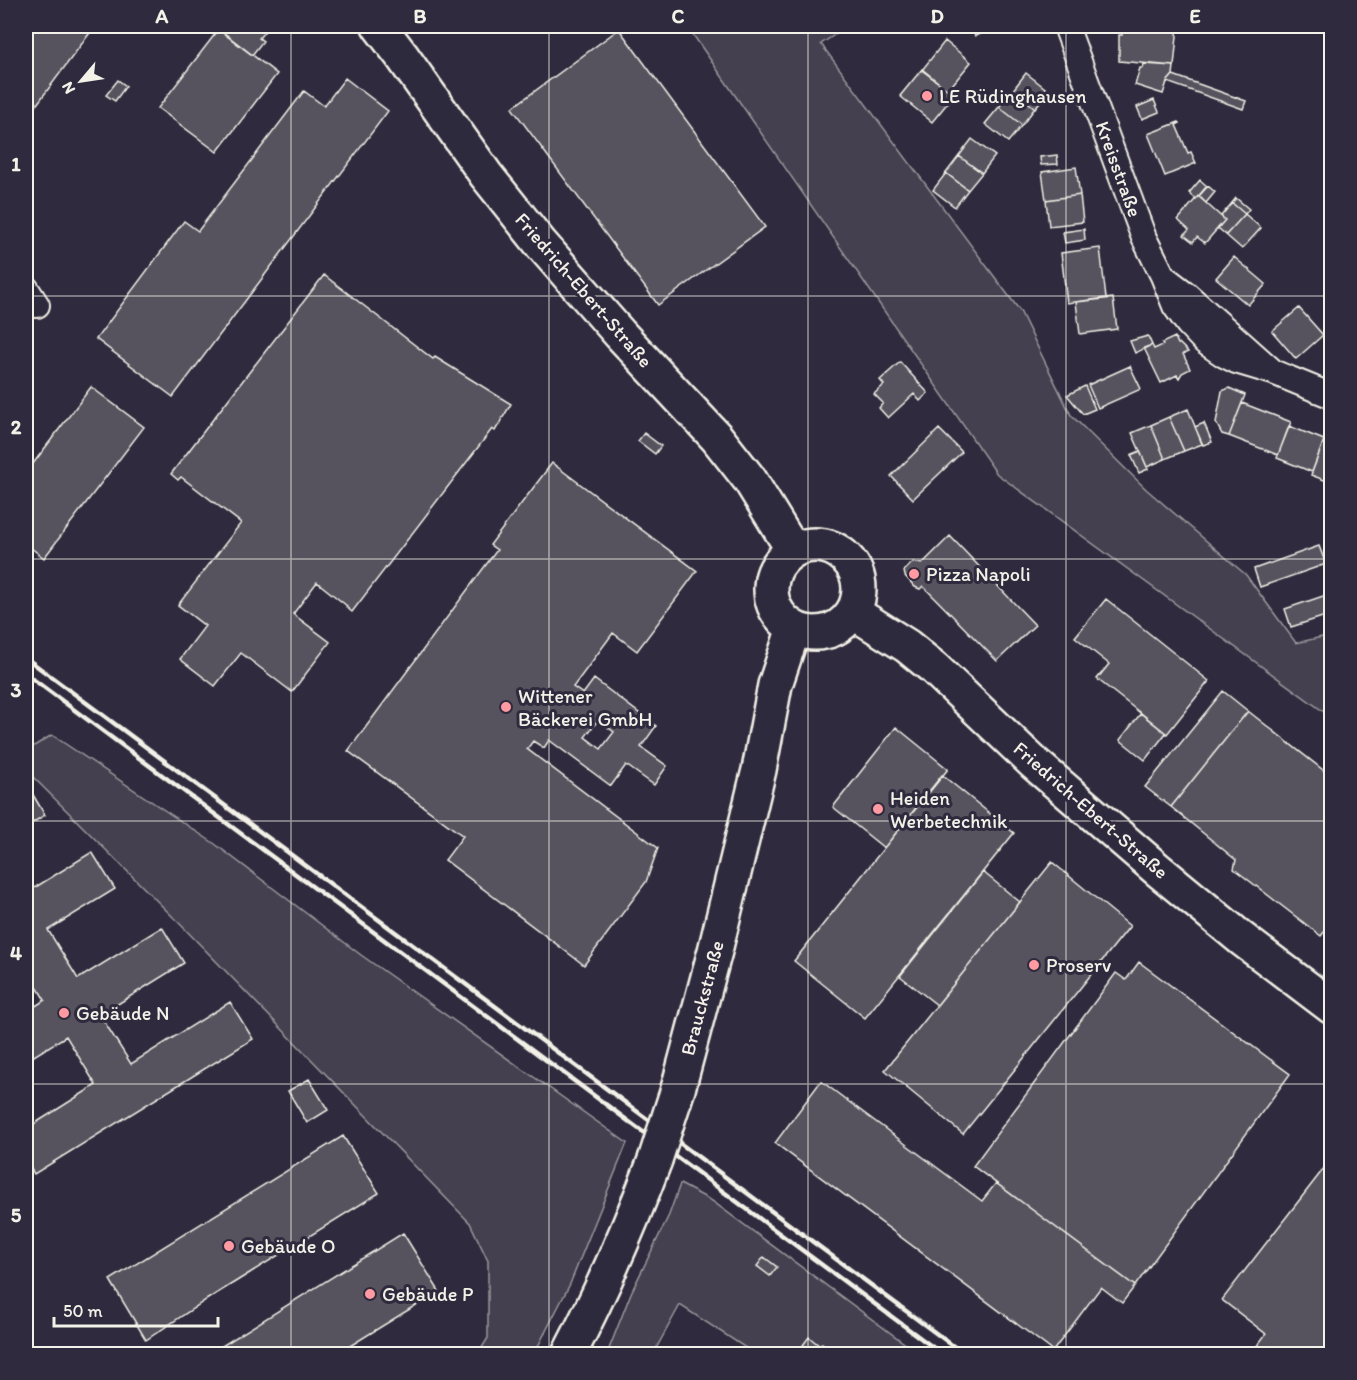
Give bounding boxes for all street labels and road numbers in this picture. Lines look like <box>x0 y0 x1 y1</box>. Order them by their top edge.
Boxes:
street label: Kreisstraße <box>1091 118 1147 220</box>
street label: Friedrich-Ebert-Straße <box>510 208 658 372</box>
street label: Friedrich-Ebert-Straße <box>1009 736 1173 884</box>
street label: Brauckstraße <box>675 938 729 1058</box>

